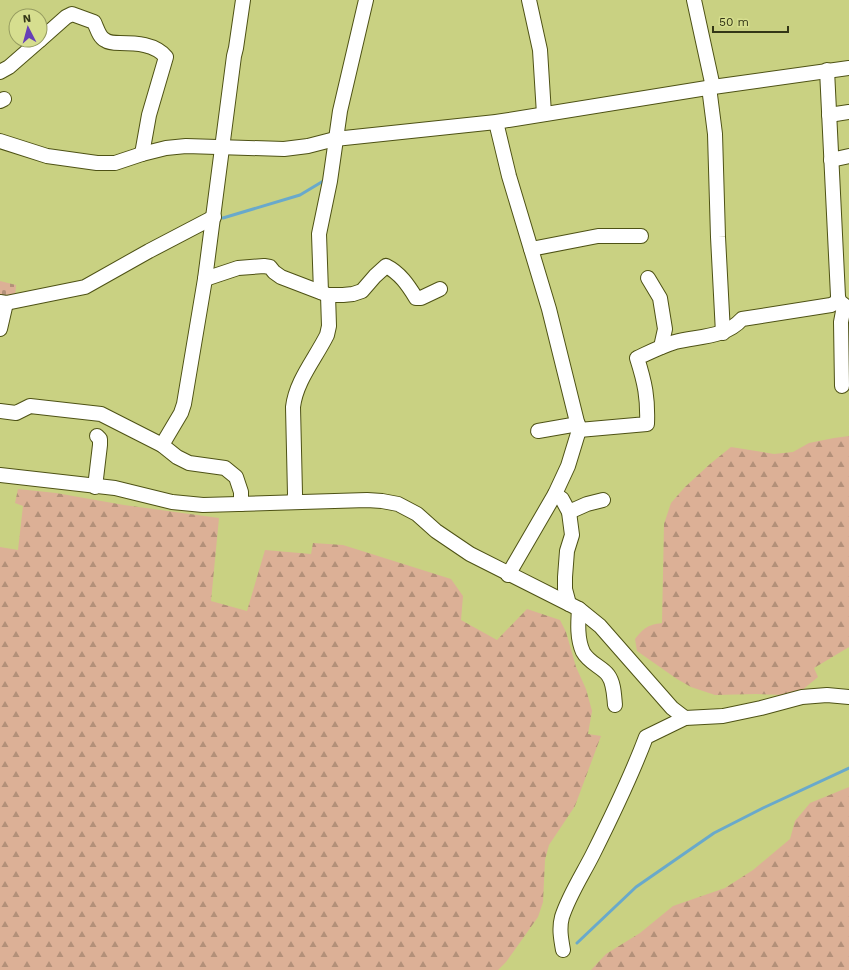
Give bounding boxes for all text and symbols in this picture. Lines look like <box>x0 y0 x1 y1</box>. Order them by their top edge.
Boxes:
north arrow <box>8 8 48 48</box>
scale bar <box>713 8 788 34</box>
text: N <box>22 12 32 25</box>
text: 50 m <box>719 15 749 29</box>

